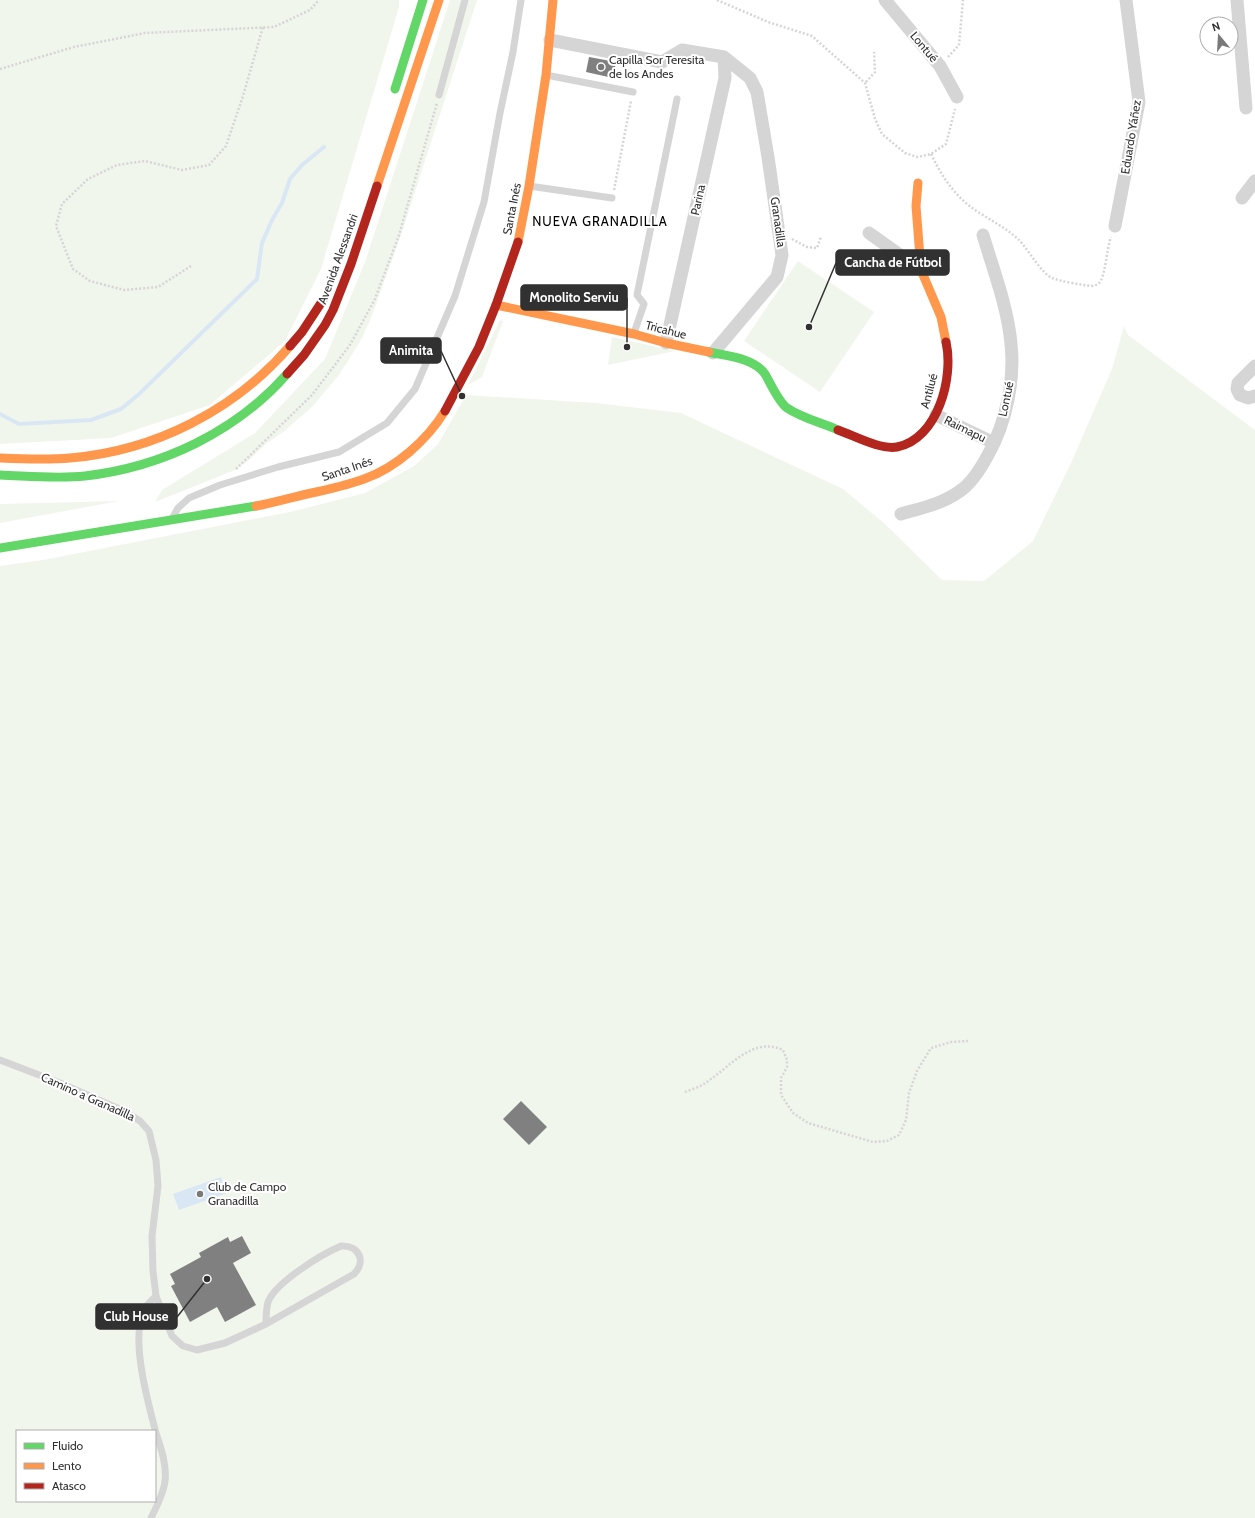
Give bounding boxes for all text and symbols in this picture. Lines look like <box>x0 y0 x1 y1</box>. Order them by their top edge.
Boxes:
north arrow <box>1199 16 1239 56</box>
text: N <box>1210 19 1222 34</box>
street label: Lontué <box>907 28 942 65</box>
place label: Capilla Sor Teresita de los Andes <box>609 52 705 81</box>
marker: Capilla Sor Teresita de los Andes <box>596 62 606 72</box>
street label: Eduardo Yáñez <box>1117 98 1144 175</box>
street label: Santa Inés <box>499 182 524 236</box>
street label: Parina <box>687 183 708 217</box>
street label: Granadilla <box>768 196 789 248</box>
street label: Avenida Alessandri <box>314 212 361 306</box>
district label: NUEVA GRANADILLA <box>532 213 668 229</box>
callout: Cancha de Fútbol <box>836 250 949 275</box>
text: Cancha de Fútbol <box>844 254 942 270</box>
callout: Monolito Serviu <box>521 285 627 310</box>
text: Monolito Serviu <box>529 289 619 305</box>
street label: Tricahue <box>644 317 688 342</box>
callout: Animita <box>381 338 441 363</box>
text: Animita <box>389 342 433 358</box>
street label: Antilué <box>917 372 940 410</box>
street label: Lontué <box>994 380 1017 418</box>
street label: Raimapu <box>942 412 989 445</box>
street label: Santa Inés <box>319 453 374 484</box>
street label: Camino a Granadilla <box>39 1069 138 1124</box>
place label: Club de Campo Granadilla <box>208 1179 287 1208</box>
marker: Club de Campo Granadilla <box>195 1189 205 1199</box>
callout: Club House <box>96 1304 177 1329</box>
text: Club House <box>104 1308 169 1324</box>
legend <box>16 1430 156 1502</box>
text: Fluido <box>52 1438 84 1453</box>
text: Lento <box>52 1458 82 1473</box>
text: Atasco <box>52 1478 86 1493</box>

